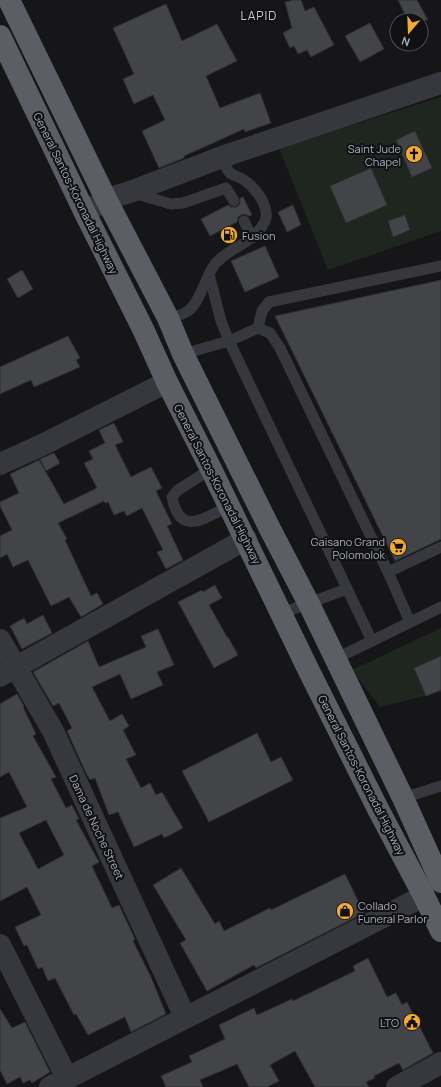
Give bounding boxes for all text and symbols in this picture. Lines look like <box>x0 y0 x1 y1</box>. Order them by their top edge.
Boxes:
district label: LAPID <box>241 7 277 24</box>
north arrow <box>389 12 429 52</box>
text: N <box>399 34 412 50</box>
street label: General Santos-Koronadal Highway <box>30 110 122 276</box>
place label: Saint Jude Chapel <box>348 141 402 169</box>
church icon: Saint Jude Chapel <box>404 144 424 164</box>
fuel station icon: Fusion <box>219 225 239 245</box>
place label: Fusion <box>242 228 275 243</box>
street label: General Santos-Koronadal Highway <box>171 401 265 567</box>
place label: Gaisano Grand Polomolok <box>311 534 386 562</box>
supermarket icon: Gaisano Grand Polomolok <box>388 537 408 557</box>
street label: General Santos-Koronadal Highway <box>315 692 409 858</box>
street label: Dama de Noche Street <box>66 772 128 882</box>
place label: Collado Funeral Parlor <box>358 898 427 926</box>
shop icon: Collado Funeral Parlor <box>335 901 355 921</box>
public building icon: LTO <box>402 1012 422 1032</box>
place label: LTO <box>380 1015 399 1030</box>

